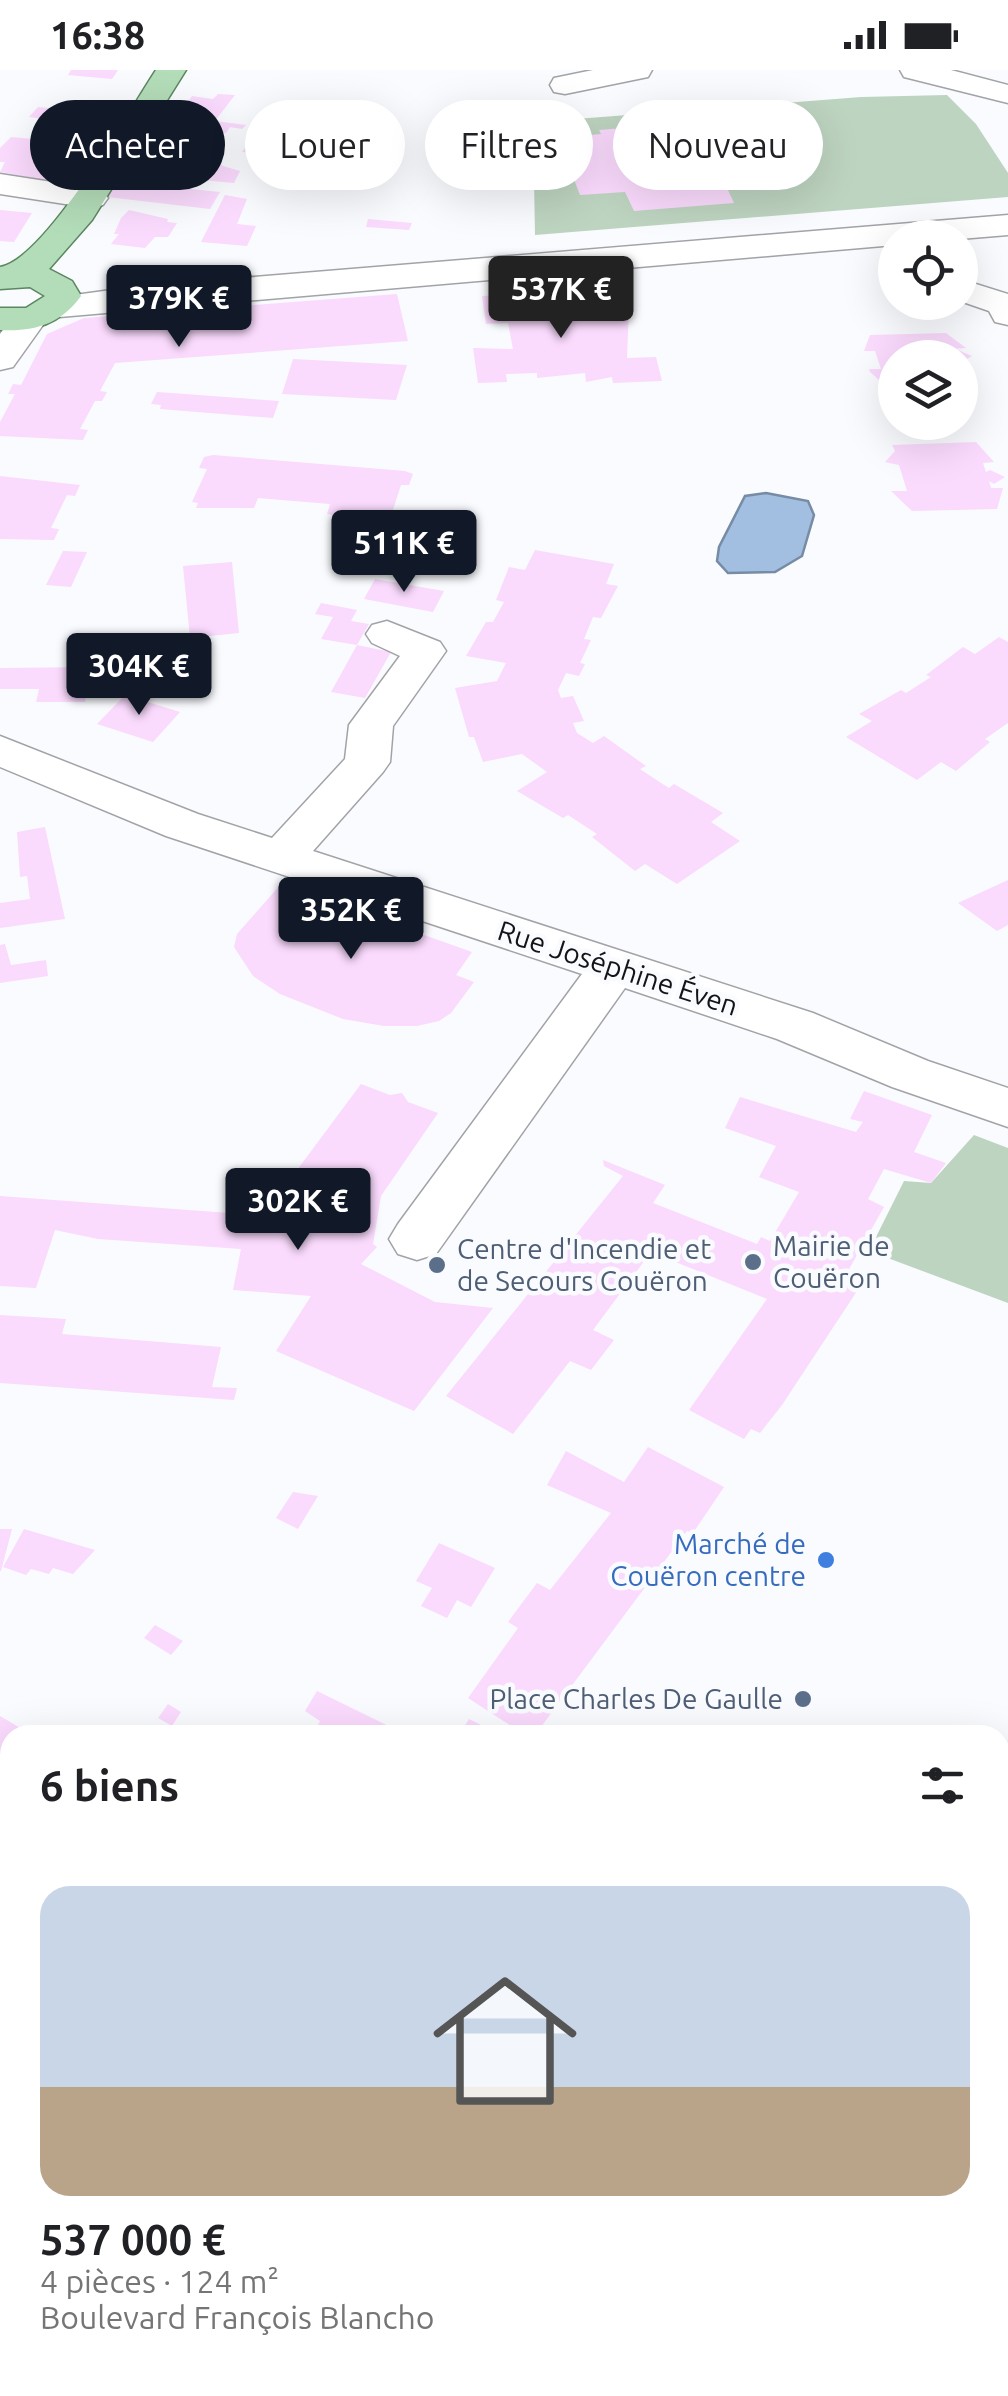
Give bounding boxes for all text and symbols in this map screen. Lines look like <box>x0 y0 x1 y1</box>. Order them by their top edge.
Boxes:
text: 16:38 <box>50 14 145 56</box>
chip: Acheter <box>30 100 225 190</box>
chip: Louer <box>245 100 405 190</box>
chip: Filtres <box>425 100 593 190</box>
chip: Nouveau <box>613 100 823 190</box>
map controls <box>878 220 978 440</box>
button: locate <box>878 220 978 320</box>
pin: 537K € <box>480 256 642 341</box>
pin: 379K € <box>98 265 260 350</box>
text: 537K € <box>510 270 612 306</box>
text: 379K € <box>128 279 230 315</box>
button: layers <box>878 340 978 440</box>
pin: 511K € <box>323 510 485 595</box>
text: 511K € <box>353 524 455 560</box>
pin: 304K € <box>58 633 220 718</box>
text: 304K € <box>88 647 190 683</box>
pin: 352K € <box>270 877 432 962</box>
text: 352K € <box>300 891 402 927</box>
street label: Rue Joséphine Éven <box>494 913 742 1021</box>
pin: 302K € <box>217 1168 379 1253</box>
text: 302K € <box>247 1182 349 1218</box>
place label: Mairie de Couëron <box>773 1230 890 1293</box>
place label: Centre d'Incendie et de Secours Couëron <box>457 1233 711 1296</box>
marker: Mairie de Couëron <box>742 1251 764 1273</box>
marker: Centre d'Incendie et de Secours Couëron <box>426 1254 448 1276</box>
place label: Marché de Couëron centre <box>610 1528 806 1591</box>
marker: Marché de Couëron centre <box>815 1549 837 1571</box>
place label: Place Charles De Gaulle <box>489 1683 783 1714</box>
marker: Place Charles De Gaulle <box>792 1688 814 1710</box>
icon: filters <box>915 1758 970 1813</box>
text: 6 biens <box>40 1762 179 1809</box>
icon: home <box>415 1951 595 2131</box>
text: 537 000 € <box>40 2216 226 2263</box>
text: 4 pièces · 124 m² <box>40 2263 279 2299</box>
text: Boulevard François Blancho <box>40 2299 435 2335</box>

